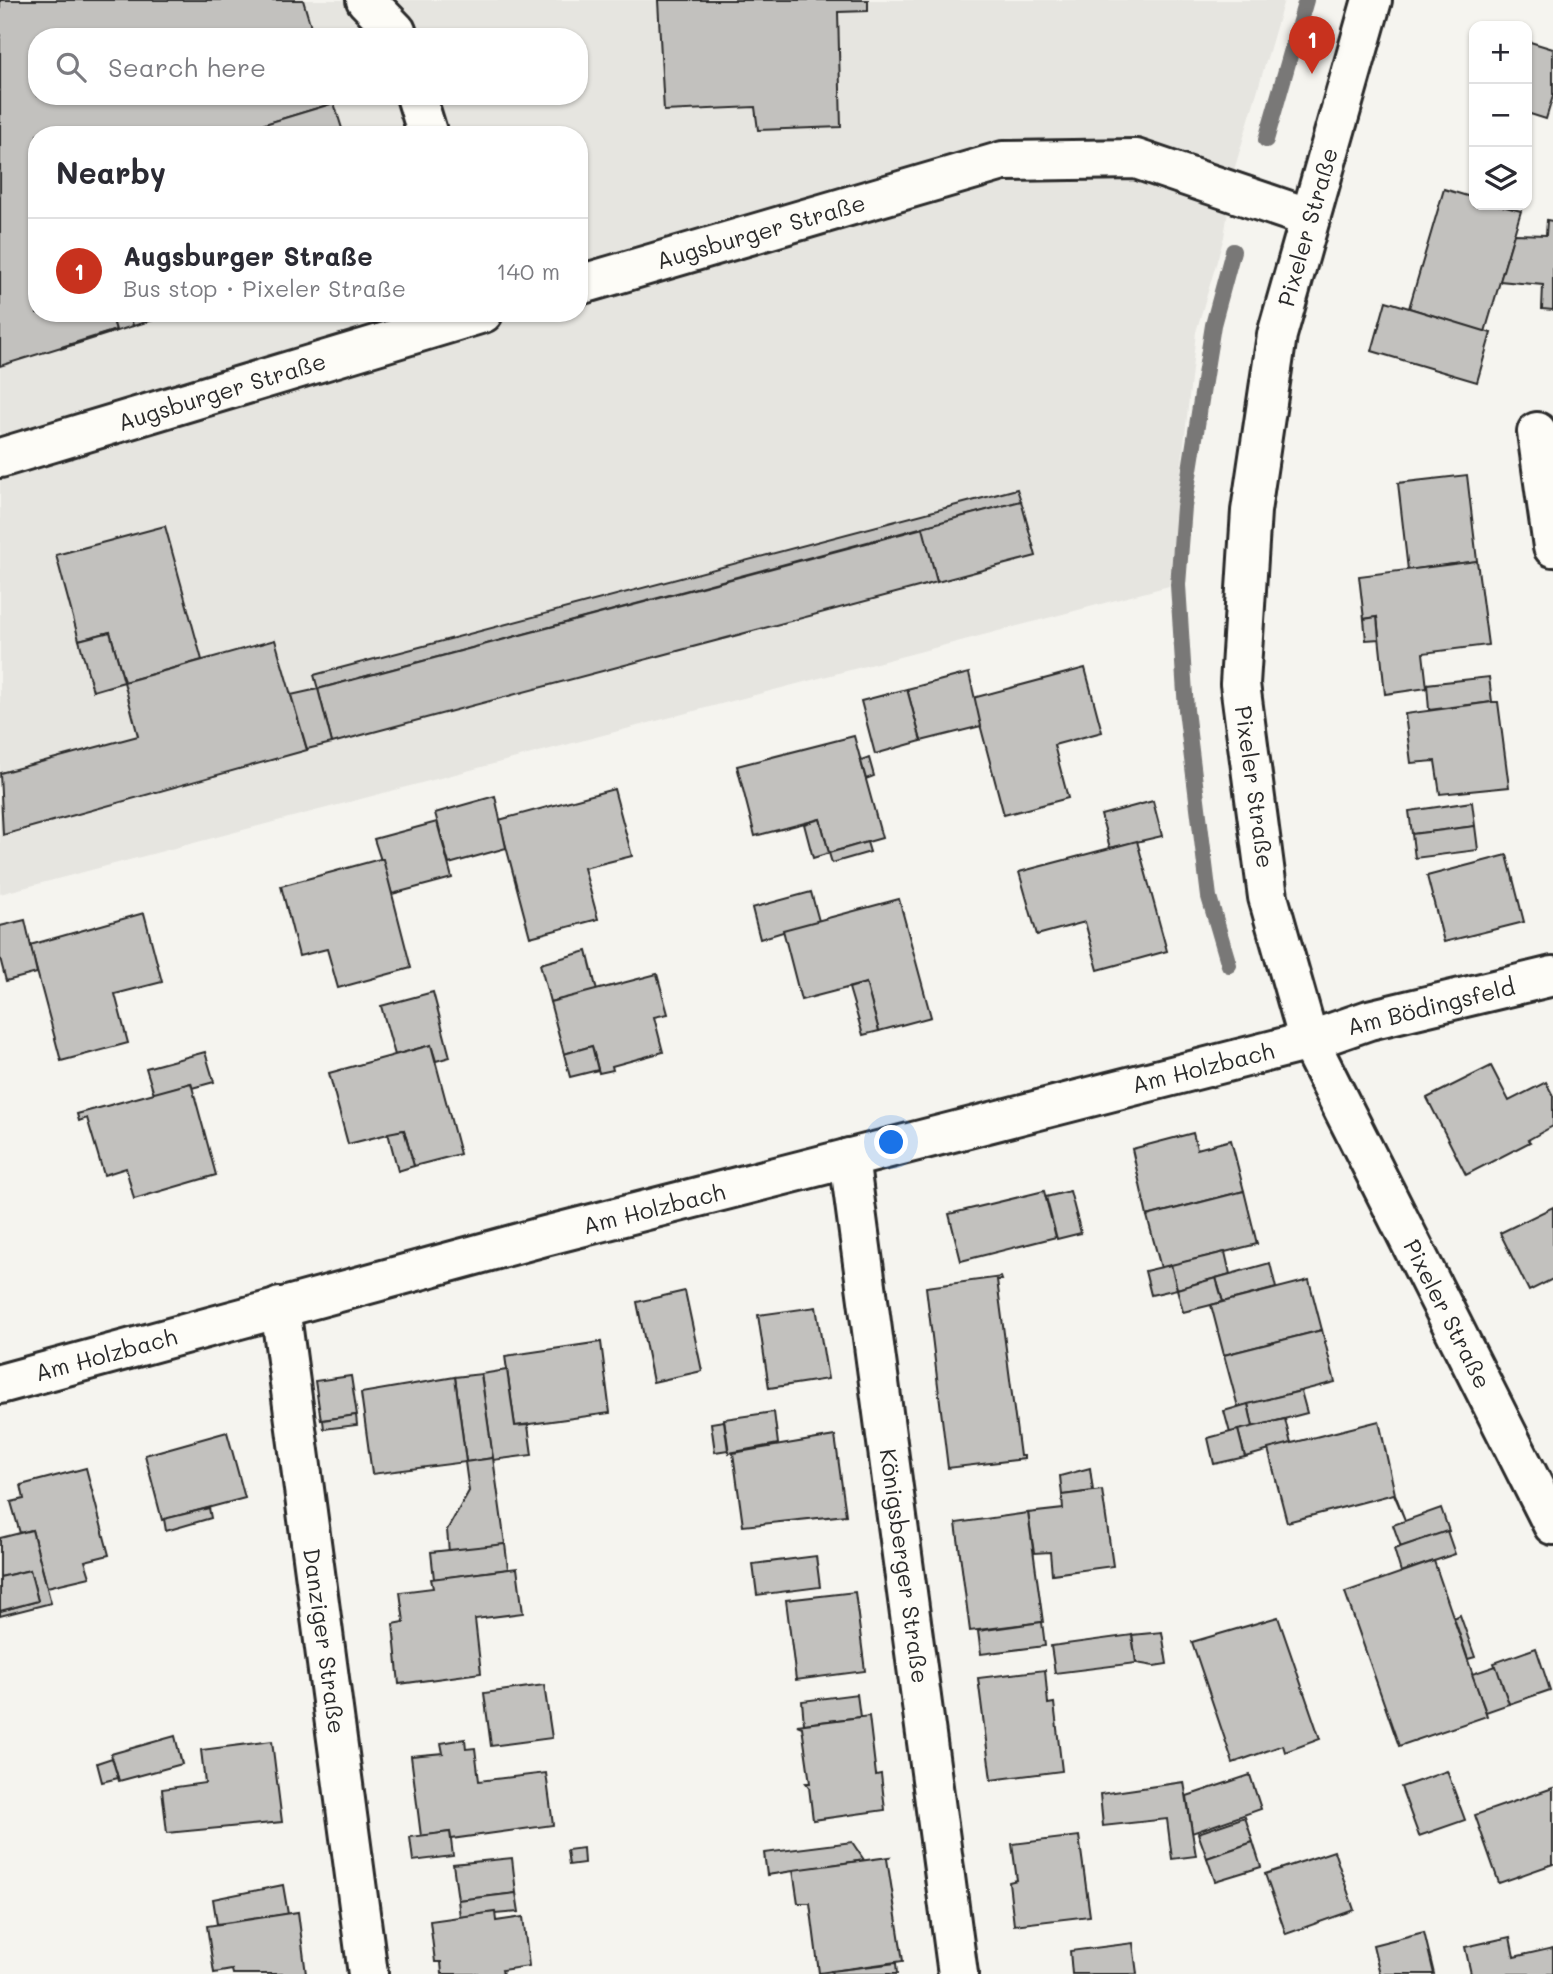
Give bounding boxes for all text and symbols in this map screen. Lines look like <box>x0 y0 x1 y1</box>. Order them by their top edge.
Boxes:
pin: 1 <box>1289 16 1335 74</box>
map controls <box>1469 21 1532 210</box>
button: + <box>1469 21 1532 84</box>
search box <box>28 28 588 105</box>
icon: search <box>52 48 90 86</box>
text: Search here <box>108 50 266 84</box>
button: − <box>1469 84 1532 147</box>
street label: Pixeler Straße <box>1270 144 1344 310</box>
button: layers <box>1469 147 1532 210</box>
text: Nearby <box>56 152 166 192</box>
street label: Augsburger Straße <box>653 187 869 275</box>
text: Augsburger Straße <box>123 239 373 273</box>
text: 1 <box>74 256 84 286</box>
text: 140 m <box>496 256 560 286</box>
text: Bus stop · Pixeler Straße <box>123 273 406 303</box>
street label: Augsburger Straße <box>114 345 329 437</box>
street label: Pixeler Straße <box>1229 704 1281 870</box>
street label: Am Bödingsfeld <box>1344 971 1518 1041</box>
street label: Am Holzbach <box>1128 1035 1277 1099</box>
your location <box>874 1125 908 1159</box>
street label: Am Holzbach <box>579 1176 728 1240</box>
street label: Pixeler Straße <box>1397 1234 1498 1393</box>
street label: Am Holzbach <box>31 1321 180 1387</box>
street label: Königsberger Straße <box>874 1447 936 1685</box>
street label: Danziger Straße <box>297 1546 353 1736</box>

